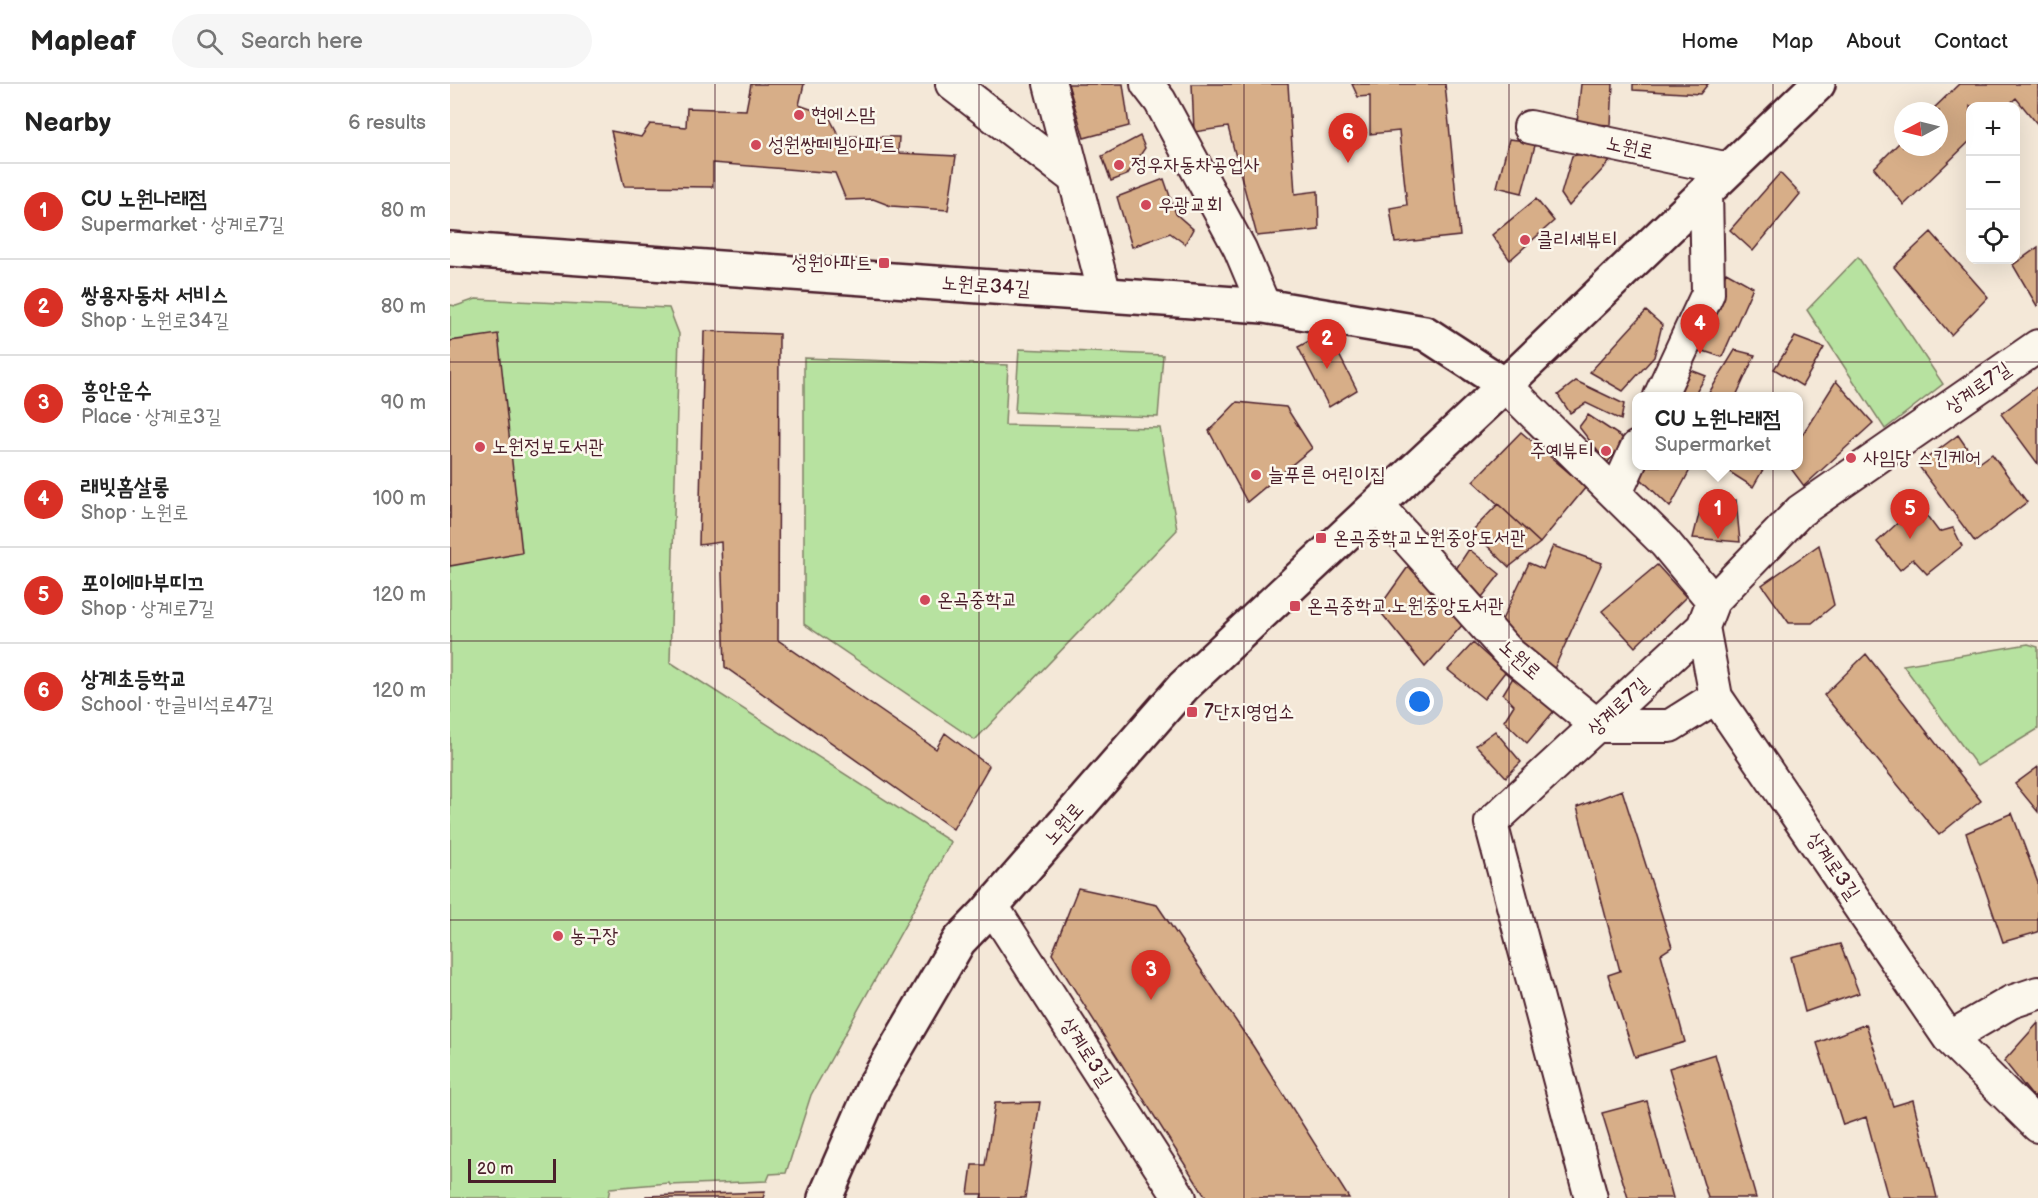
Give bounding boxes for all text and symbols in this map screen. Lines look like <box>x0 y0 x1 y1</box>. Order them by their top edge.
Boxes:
search box <box>172 14 592 68</box>
text: Mapleaf <box>30 25 136 58</box>
icon: search <box>193 25 226 58</box>
text: Search here <box>241 28 363 55</box>
text: Home <box>1681 29 1738 54</box>
text: Map <box>1771 29 1813 54</box>
text: About <box>1846 29 1901 54</box>
text: Contact <box>1934 29 2008 54</box>
north arrow <box>1894 102 1948 156</box>
map controls <box>1966 102 2020 264</box>
button: + <box>1966 102 2020 156</box>
place label: 현에스맘 <box>811 103 875 127</box>
text: Nearby <box>24 108 111 139</box>
marker: 현에스맘 <box>792 108 806 122</box>
text: 6 results <box>348 111 426 135</box>
pin: 6 <box>1328 113 1368 163</box>
street label: 노원로 <box>1604 131 1656 165</box>
place label: 성원쌍떼빌아파트 <box>768 133 897 157</box>
marker: 성원쌍떼빌아파트 <box>749 138 763 152</box>
place label: 정우자동차공업사 <box>1131 153 1260 177</box>
button: − <box>1966 156 2020 210</box>
marker: 정우자동차공업사 <box>1112 158 1126 172</box>
text: CU 노원나래점 <box>81 186 207 213</box>
place label: 우광교회 <box>1158 193 1222 217</box>
marker: 우광교회 <box>1139 198 1153 212</box>
text: 1 <box>39 199 48 223</box>
text: 80 m <box>381 199 426 223</box>
button: locate <box>1966 210 2020 264</box>
text: Supermarket · 상계로7길 <box>81 213 285 237</box>
place label: 클리셰뷰티 <box>1537 228 1617 252</box>
marker: 클리셰뷰티 <box>1518 233 1532 247</box>
place label: 성원아파트 <box>792 251 872 275</box>
marker: 성원아파트 <box>877 256 891 270</box>
street label: 노원로34길 <box>941 271 1031 301</box>
text: 쌍용자동차 서비스 <box>81 282 229 309</box>
text: 2 <box>38 295 49 319</box>
text: 80 m <box>381 295 426 319</box>
pin: 4 <box>1680 304 1720 354</box>
text: Shop · 노원로34길 <box>81 309 229 333</box>
pin: 2 <box>1308 320 1346 369</box>
street label: 상계로7길 <box>1941 357 2015 419</box>
text: 흥안운수 <box>81 378 152 405</box>
text: 3 <box>38 391 49 415</box>
text: 90 m <box>381 391 426 415</box>
popup <box>1632 392 1803 470</box>
text: Place · 상계로3길 <box>81 405 221 429</box>
text: CU 노원나래점 <box>1655 406 1780 433</box>
text: Supermarket <box>1655 433 1771 457</box>
place label: 노원정보도서관 <box>492 435 605 459</box>
place label: 주예뷰티 <box>1530 439 1594 463</box>
marker: 노원정보도서관 <box>473 440 487 454</box>
marker: 주예뷰티 <box>1599 444 1613 458</box>
place label: 사임당 스킨케어 <box>1863 446 1981 470</box>
marker: 사임당 스킨케어 <box>1844 451 1858 465</box>
place label: 늘푸른 어린이집 <box>1268 463 1386 487</box>
marker: 늘푸른 어린이집 <box>1249 468 1263 482</box>
text: 래빗홈살롱 <box>81 474 170 501</box>
text: 4 <box>38 487 49 511</box>
text: 100 m <box>373 487 426 511</box>
pin: 1 <box>1698 490 1738 539</box>
pin: 5 <box>1890 490 1930 539</box>
text: Shop · 노원로 <box>81 501 188 525</box>
place label: 온곡중학교노원중앙도서관 <box>1333 526 1526 550</box>
marker: 온곡중학교노원중앙도서관 <box>1314 531 1328 545</box>
text: 포이에마부띠끄 <box>81 570 205 597</box>
text: 5 <box>38 583 49 607</box>
text: 120 m <box>373 583 426 607</box>
place label: 온곡중학교 <box>937 588 1017 612</box>
marker: 온곡중학교 <box>918 593 932 607</box>
place label: 온곡중학교.노원중앙도서관 <box>1307 594 1504 618</box>
text: Shop · 상계로7길 <box>81 597 214 621</box>
marker: 온곡중학교.노원중앙도서관 <box>1288 599 1302 613</box>
street label: 노원로 <box>1494 635 1546 685</box>
text: 상계초등학교 <box>81 666 187 693</box>
street label: 상계로7길 <box>1583 673 1653 741</box>
text: 6 <box>37 679 50 703</box>
text: 120 m <box>373 679 426 703</box>
your location <box>1405 687 1434 716</box>
text: School · 한글비석로47길 <box>81 693 274 717</box>
place label: 7단지영업소 <box>1204 700 1294 724</box>
marker: 7단지영업소 <box>1185 705 1199 719</box>
street label: 노원로 <box>1039 798 1089 850</box>
street label: 상계로3길 <box>1801 828 1865 904</box>
place label: 농구장 <box>570 924 618 948</box>
marker: 농구장 <box>551 929 565 943</box>
pin: 3 <box>1132 950 1170 1000</box>
street label: 상계로3길 <box>1055 1013 1117 1091</box>
scale bar <box>468 1156 556 1184</box>
text: 20 m <box>477 1160 513 1179</box>

